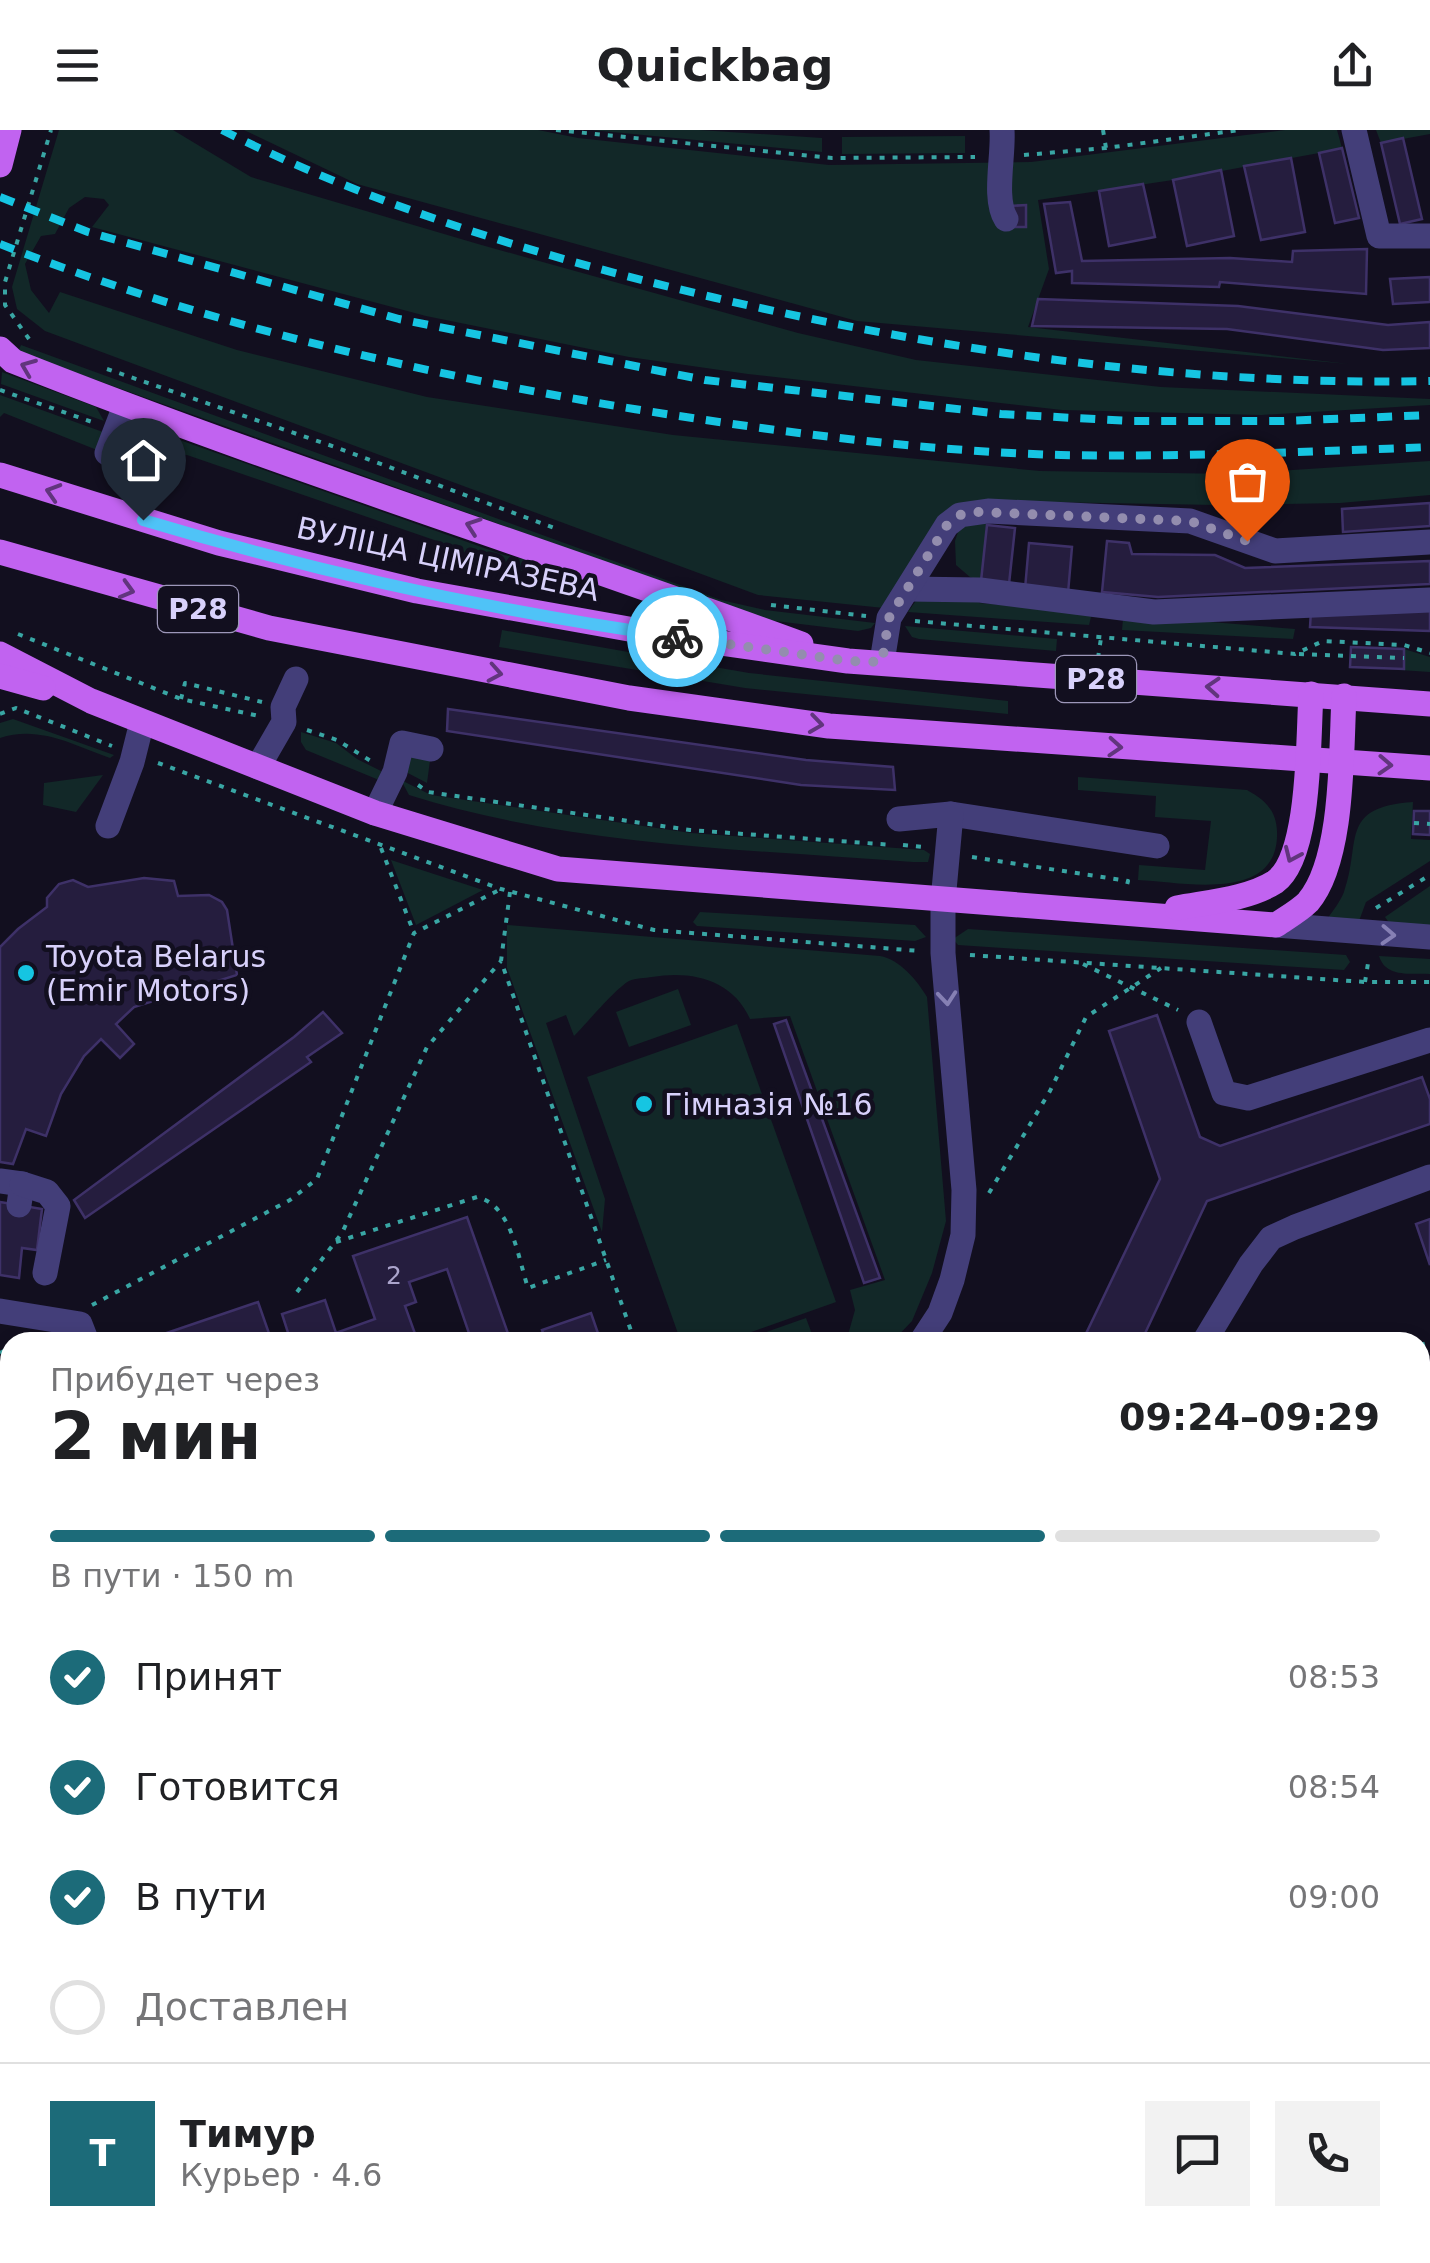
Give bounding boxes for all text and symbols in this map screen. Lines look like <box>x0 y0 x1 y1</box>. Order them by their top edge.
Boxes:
icon: menu <box>50 38 105 93</box>
icon: share <box>1325 38 1380 93</box>
text: Quickbag <box>596 39 834 92</box>
one-way arrow <box>21 359 39 379</box>
pin <box>101 418 186 521</box>
icon: home <box>116 433 171 488</box>
pin <box>1205 439 1290 542</box>
icon: bag <box>1220 454 1275 509</box>
one-way arrow <box>45 483 62 504</box>
street label: ВУЛІЦА ЦІМІРАЗЕВА <box>294 510 603 608</box>
one-way arrow <box>465 517 482 537</box>
one-way arrow <box>118 578 135 599</box>
road number: Р28 <box>158 586 238 632</box>
courier <box>627 587 727 687</box>
icon: bike <box>650 610 705 665</box>
road number: Р28 <box>1056 656 1136 702</box>
one-way arrow <box>487 662 503 683</box>
one-way arrow <box>1205 677 1221 698</box>
one-way arrow <box>807 712 824 733</box>
one-way arrow <box>1107 736 1123 758</box>
one-way arrow <box>1378 754 1394 775</box>
one-way arrow <box>1285 845 1305 863</box>
one-way arrow <box>1380 924 1396 945</box>
place label: Toyota Belarus (Emir Motors) <box>45 939 266 1008</box>
marker: Toyota Belarus (Emir Motors) <box>15 962 37 984</box>
one-way arrow <box>936 990 958 1006</box>
place label: Гімназія №16 <box>664 1087 873 1122</box>
marker: Гімназія №16 <box>633 1093 655 1115</box>
house number: 2 <box>386 1261 402 1290</box>
text: Прибудет через <box>50 1361 320 1399</box>
text: 09:24–09:29 <box>1119 1395 1380 1439</box>
text: 2 мин <box>50 1399 261 1474</box>
text: В пути · 150 m <box>50 1557 294 1595</box>
icon: check <box>50 1650 105 1705</box>
text: Принят <box>135 1655 282 1699</box>
text: 08:53 <box>1288 1658 1380 1696</box>
icon: check <box>50 1760 105 1815</box>
text: Готовится <box>135 1765 340 1809</box>
text: 08:54 <box>1288 1768 1380 1806</box>
icon: check <box>50 1870 105 1925</box>
text: В пути <box>135 1875 267 1919</box>
text: 09:00 <box>1288 1878 1380 1916</box>
text: Доставлен <box>135 1985 349 2029</box>
button: chat <box>1145 2101 1250 2206</box>
button: phone <box>1275 2101 1380 2206</box>
text: Тимур <box>180 2112 316 2156</box>
text: Т <box>90 2131 115 2175</box>
text: Курьер · 4.6 <box>180 2156 382 2194</box>

